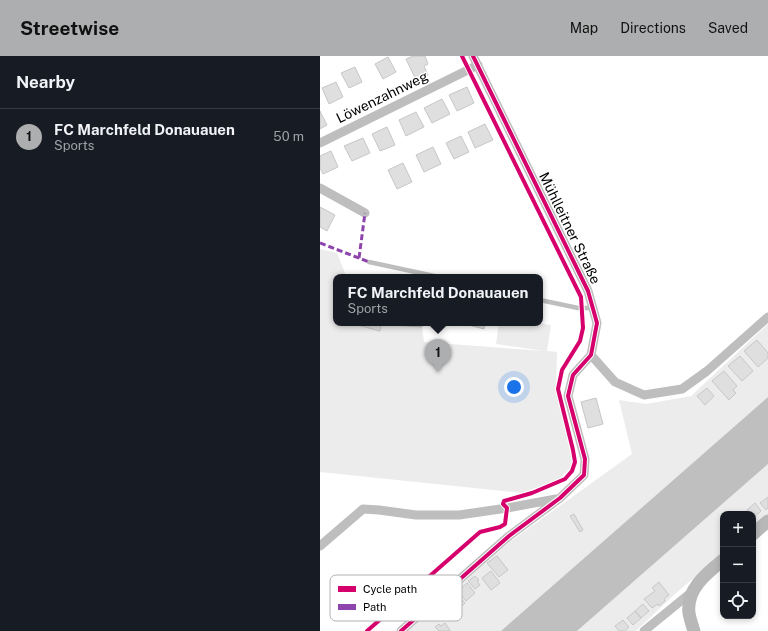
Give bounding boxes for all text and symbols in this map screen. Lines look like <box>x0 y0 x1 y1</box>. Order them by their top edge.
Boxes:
text: Streetwise <box>20 17 119 39</box>
text: Map <box>570 20 598 36</box>
text: Directions <box>620 20 686 36</box>
text: Saved <box>708 20 748 36</box>
street label: Löwenzahnweg <box>333 68 431 126</box>
text: Nearby <box>16 72 75 92</box>
text: FC Marchfeld Donauauen <box>54 121 235 138</box>
text: 1 <box>26 129 32 144</box>
text: 50 m <box>273 129 304 144</box>
text: Sports <box>54 138 94 153</box>
street label: Mühlleitner Straße <box>536 170 604 286</box>
popup <box>333 274 543 326</box>
text: FC Marchfeld Donauauen <box>348 284 528 301</box>
text: Sports <box>348 301 388 316</box>
pin: 1 <box>425 339 451 372</box>
your location <box>504 377 524 397</box>
map controls <box>720 511 756 619</box>
button: + <box>720 511 756 547</box>
button: − <box>720 547 756 583</box>
legend <box>330 575 462 621</box>
text: Cycle path <box>363 583 417 595</box>
button: locate <box>720 583 756 619</box>
text: Path <box>363 601 386 613</box>

